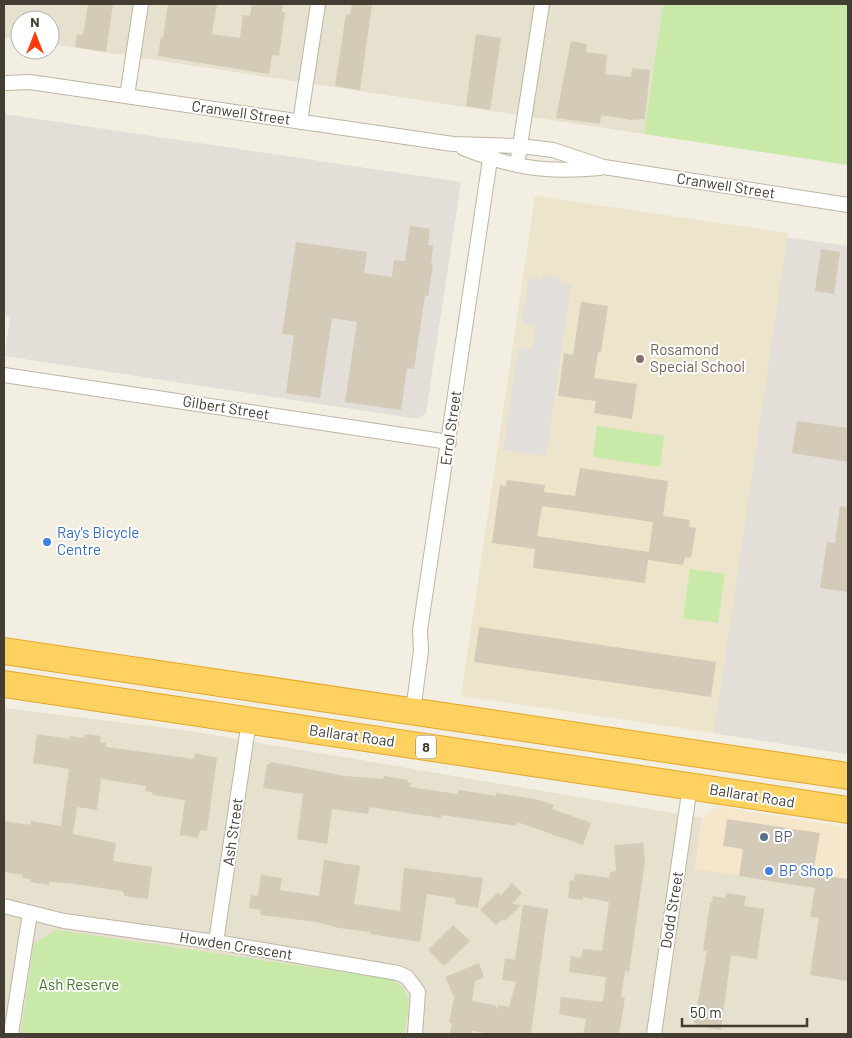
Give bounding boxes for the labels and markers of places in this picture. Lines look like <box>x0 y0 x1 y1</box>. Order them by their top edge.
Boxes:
place label: Rosamond Special School <box>650 340 745 375</box>
marker: Rosamond Special School <box>634 353 646 365</box>
place label: Ray's Bicycle Centre <box>57 523 139 558</box>
marker: Ray's Bicycle Centre <box>41 536 53 548</box>
place label: BP <box>774 827 792 845</box>
marker: BP <box>758 831 770 843</box>
place label: BP Shop <box>779 861 833 879</box>
marker: BP Shop <box>763 865 775 877</box>

